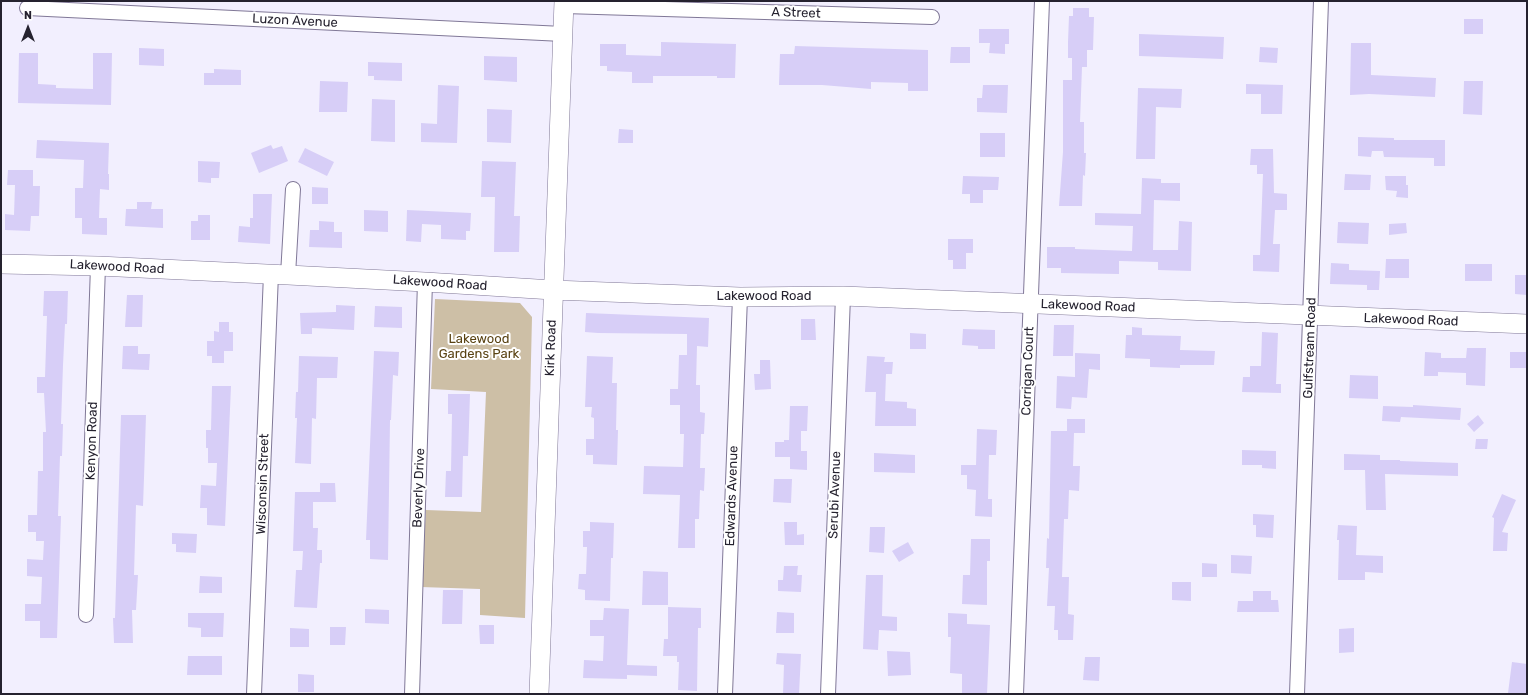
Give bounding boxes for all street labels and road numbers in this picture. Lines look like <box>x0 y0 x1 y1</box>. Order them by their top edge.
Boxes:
street label: A Street <box>771 4 821 22</box>
street label: Luzon Avenue <box>252 11 338 31</box>
street label: Lakewood Road <box>69 257 165 277</box>
street label: Lakewood Road <box>392 272 488 294</box>
street label: Lakewood Road <box>717 288 811 304</box>
street label: Lakewood Road <box>1040 297 1136 315</box>
street label: Gulfstream Road <box>1300 297 1320 399</box>
street label: Lakewood Road <box>1363 311 1459 329</box>
street label: Kirk Road <box>542 319 560 377</box>
street label: Corrigan Court <box>1019 326 1037 416</box>
street label: Kenyon Road <box>83 401 101 481</box>
street label: Wisconsin Street <box>253 433 273 535</box>
street label: Edwards Avenue <box>722 445 742 547</box>
street label: Beverly Drive <box>410 448 428 528</box>
street label: Serubi Avenue <box>826 451 844 539</box>

